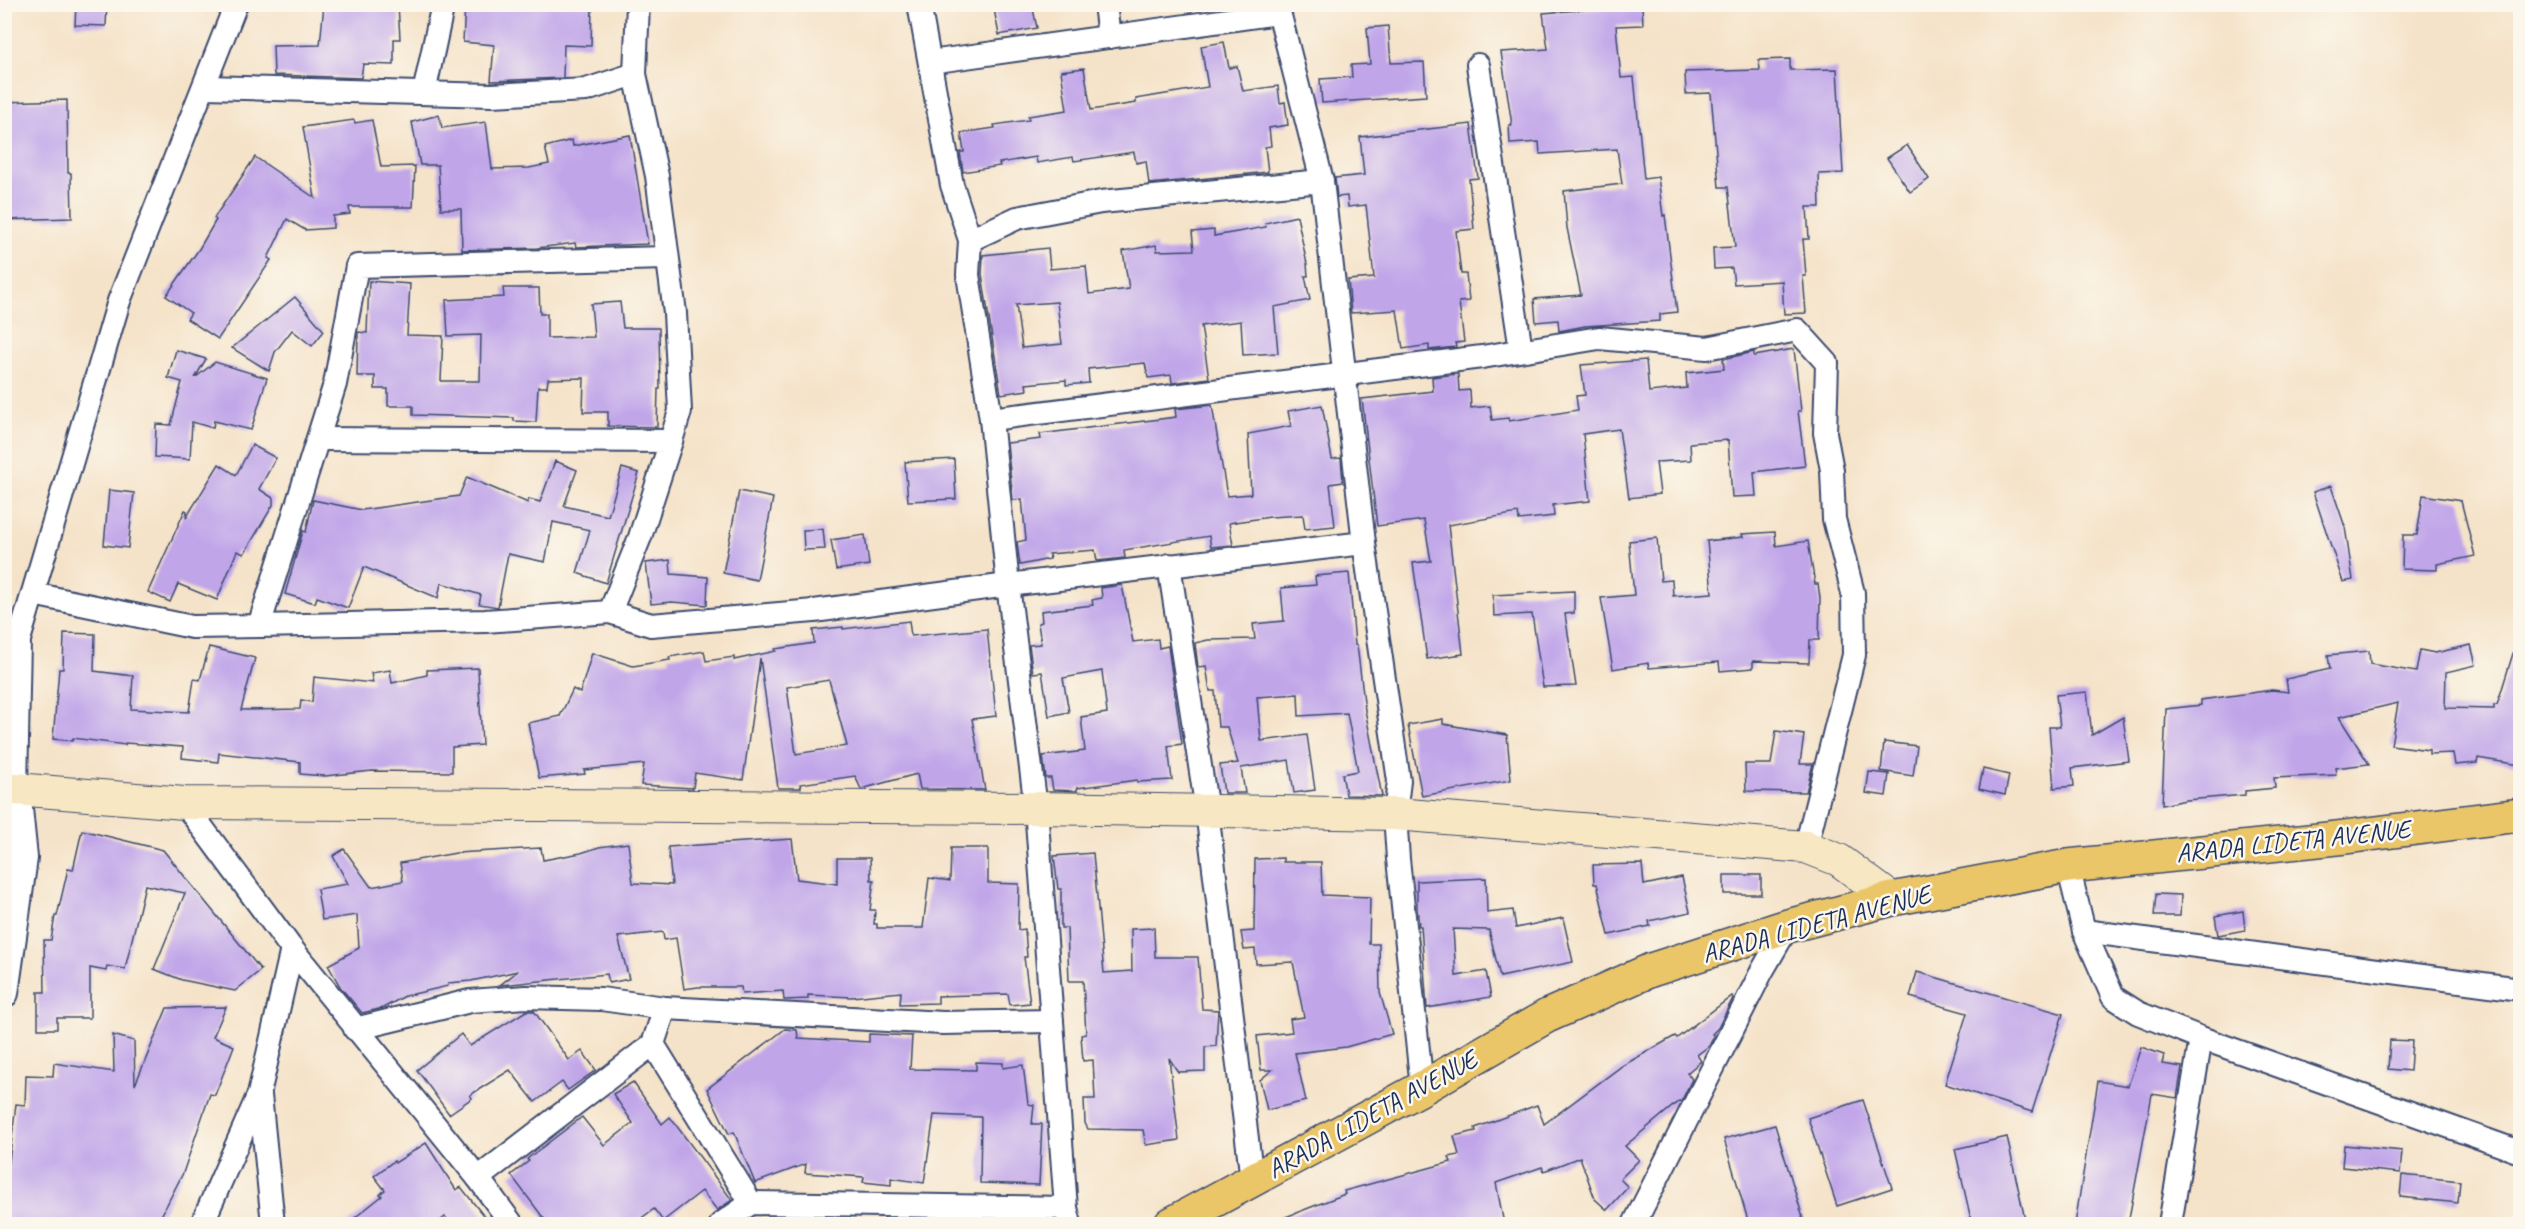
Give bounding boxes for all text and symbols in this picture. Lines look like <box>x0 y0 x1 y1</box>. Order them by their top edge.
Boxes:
street label: ARADA LIDETA AVENUE <box>2174 812 2415 870</box>
street label: ARADA LIDETA AVENUE <box>1698 877 1937 970</box>
street label: ARADA LIDETA AVENUE <box>1261 1041 1486 1185</box>

